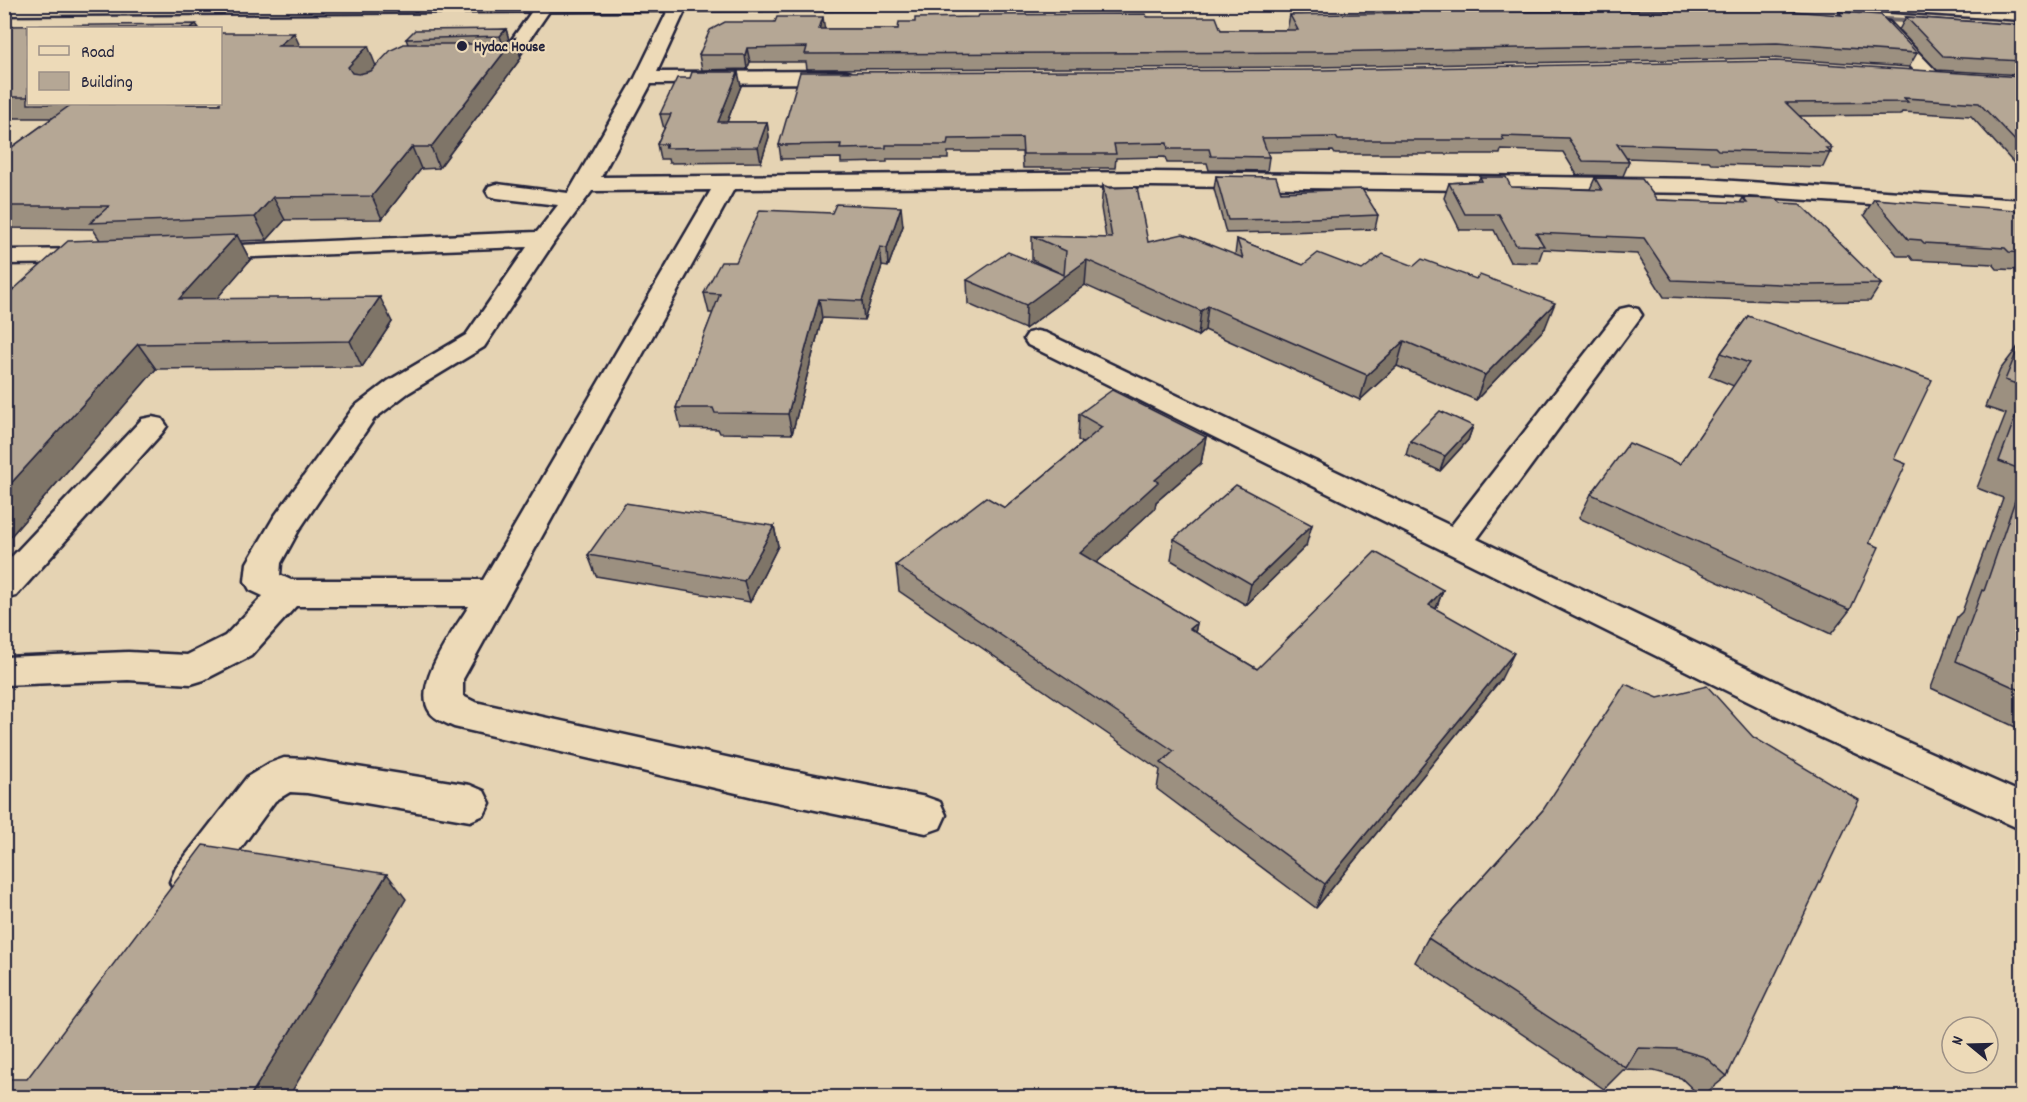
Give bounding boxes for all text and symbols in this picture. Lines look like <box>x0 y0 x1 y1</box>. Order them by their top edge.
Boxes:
legend <box>27 27 222 105</box>
place label: Hydac House <box>474 37 545 59</box>
marker: Hydac House <box>455 39 469 53</box>
text: Road <box>81 41 115 66</box>
text: Building <box>81 71 133 96</box>
north arrow <box>1940 1015 2000 1075</box>
text: N <box>1946 1033 1970 1048</box>

